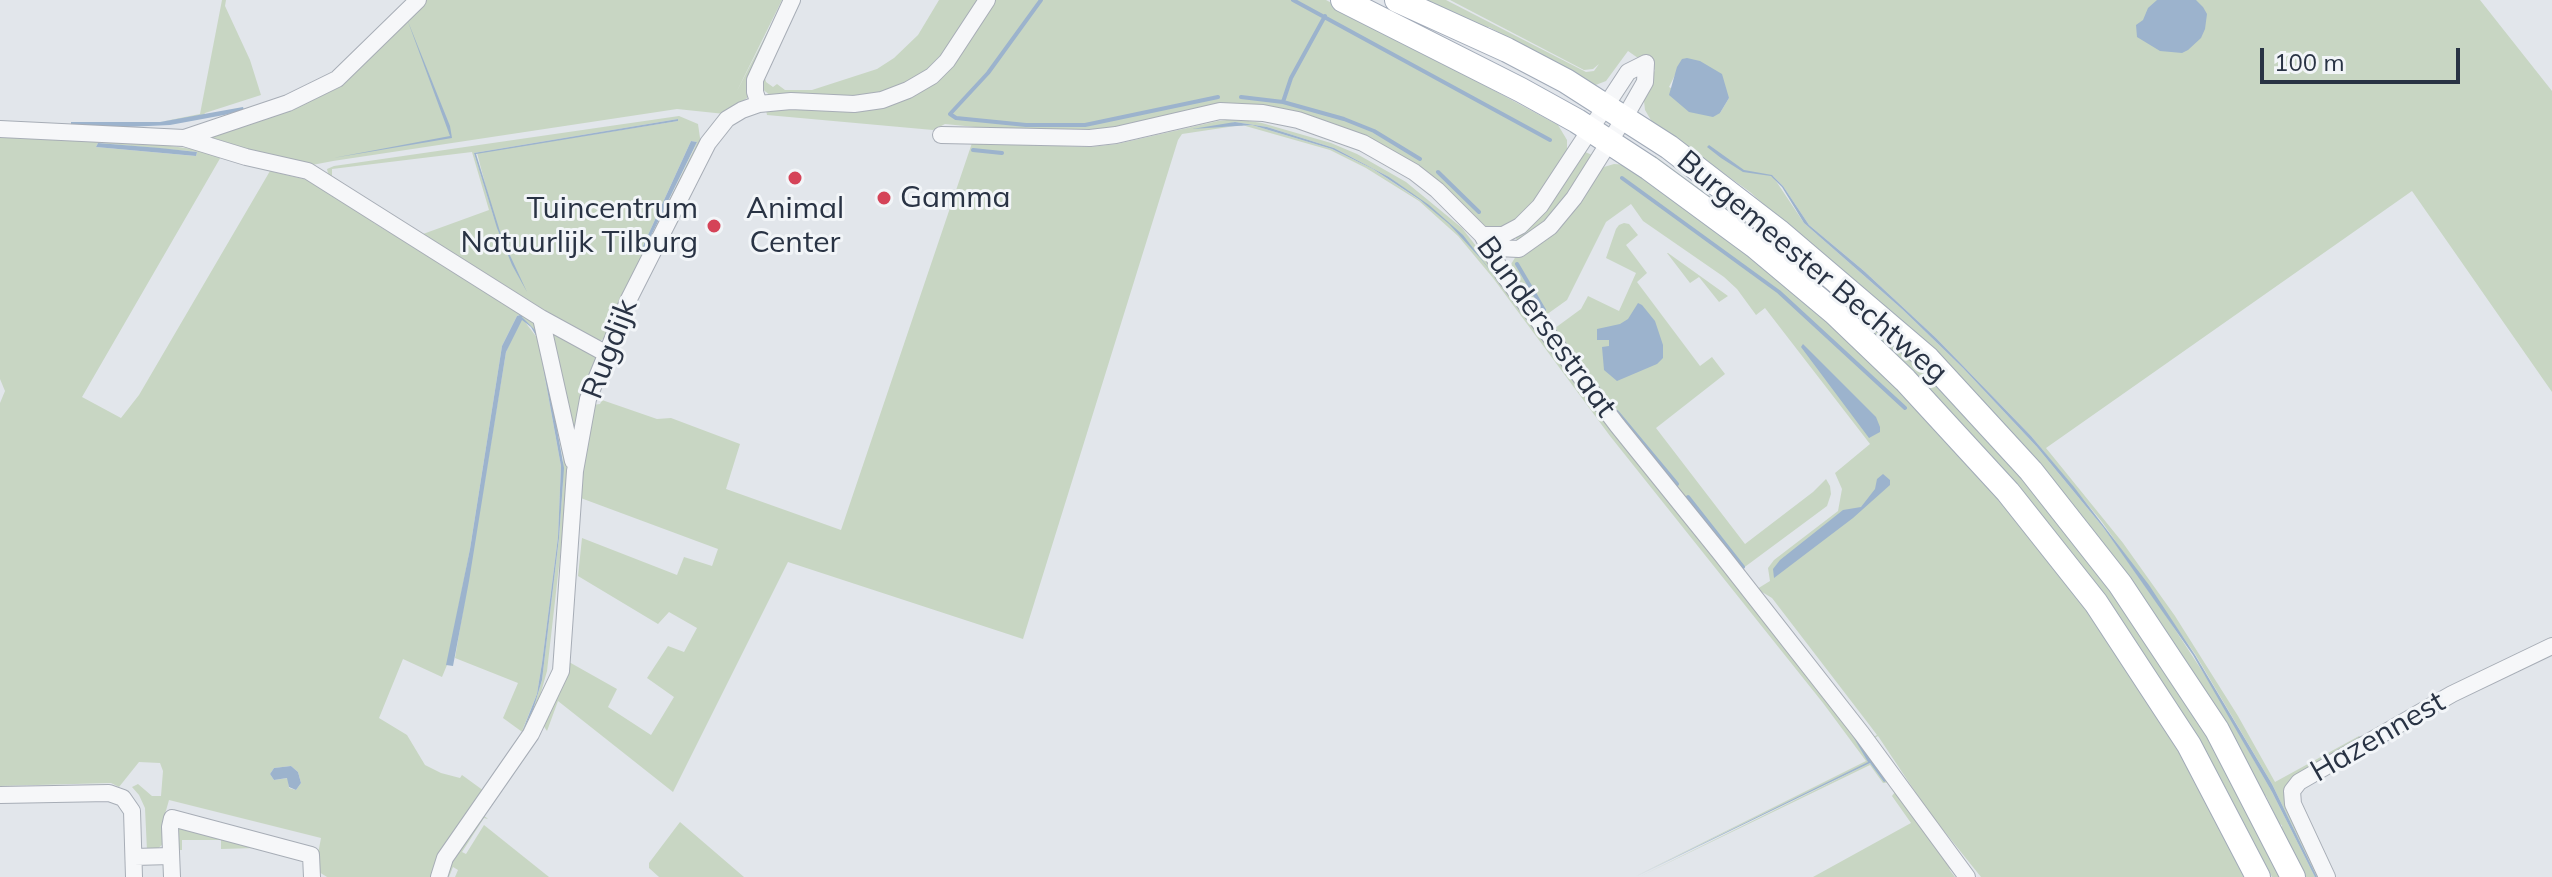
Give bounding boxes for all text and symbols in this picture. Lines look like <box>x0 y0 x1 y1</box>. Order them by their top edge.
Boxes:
scale bar <box>2264 32 2464 82</box>
text: 100 m <box>2274 47 2345 77</box>
street label: Burgemeester Bechtweg <box>1669 143 1955 391</box>
marker: Animal Center <box>786 169 804 187</box>
place label: Gamma <box>900 180 1011 216</box>
marker: Gamma <box>875 189 893 207</box>
place label: Tuincentrum Natuurlijk Tilburg <box>460 191 698 262</box>
place label: Animal Center <box>746 191 844 262</box>
marker: Tuincentrum Natuurlijk Tilburg <box>705 217 723 235</box>
street label: Bundersestraat <box>1469 230 1623 424</box>
street label: Rugdijk <box>575 294 645 404</box>
street label: Hazennest <box>2304 684 2452 790</box>

